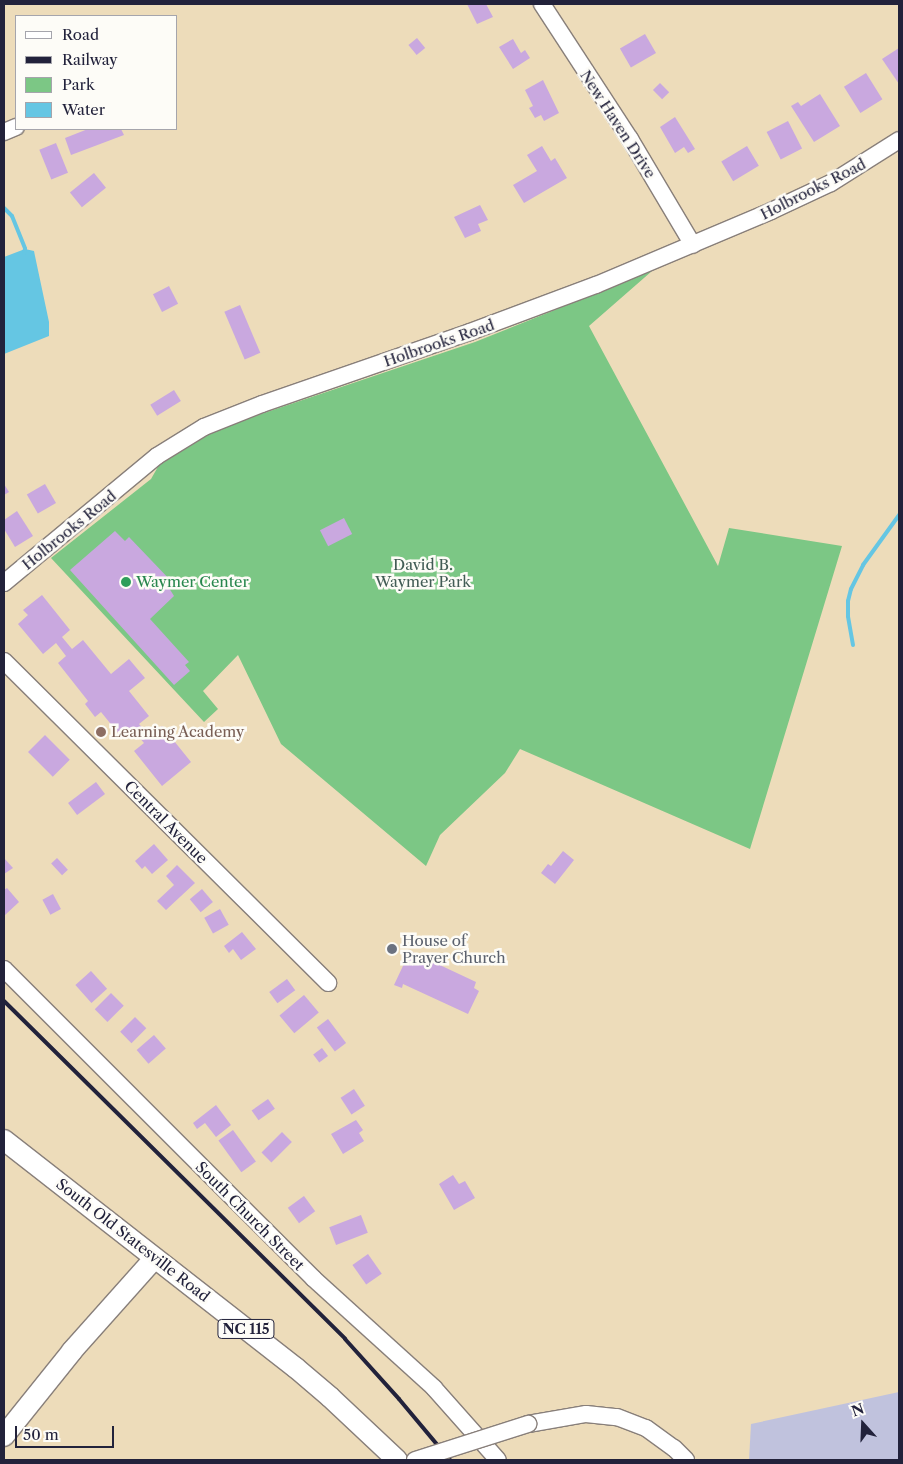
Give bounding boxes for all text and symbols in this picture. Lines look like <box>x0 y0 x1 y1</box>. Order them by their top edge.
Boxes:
legend <box>15 15 178 130</box>
text: Road <box>62 25 99 44</box>
text: Railway <box>62 50 118 69</box>
street label: New Haven Drive <box>576 67 660 181</box>
text: Park <box>62 75 95 94</box>
text: Water <box>62 100 105 119</box>
street label: Holbrooks Road <box>757 155 869 223</box>
street label: Holbrooks Road <box>381 316 497 370</box>
street label: Holbrooks Road <box>18 487 120 573</box>
park label: David B. Waymer Park <box>375 555 471 590</box>
place label: Waymer Center <box>136 573 249 591</box>
marker: Waymer Center <box>120 576 132 588</box>
place label: Learning Academy <box>111 723 245 741</box>
marker: Learning Academy <box>95 726 107 738</box>
street label: Central Avenue <box>121 777 211 867</box>
place label: House of Prayer Church <box>402 931 506 966</box>
marker: House of Prayer Church <box>386 943 398 955</box>
street label: South Church Street <box>192 1158 308 1274</box>
street label: South Old Statesville Road <box>53 1175 213 1305</box>
road number: NC 115 <box>217 1318 275 1340</box>
north arrow <box>838 1399 888 1449</box>
text: N <box>849 1399 867 1420</box>
scale bar <box>18 1416 116 1448</box>
text: 50 m <box>23 1425 59 1444</box>

